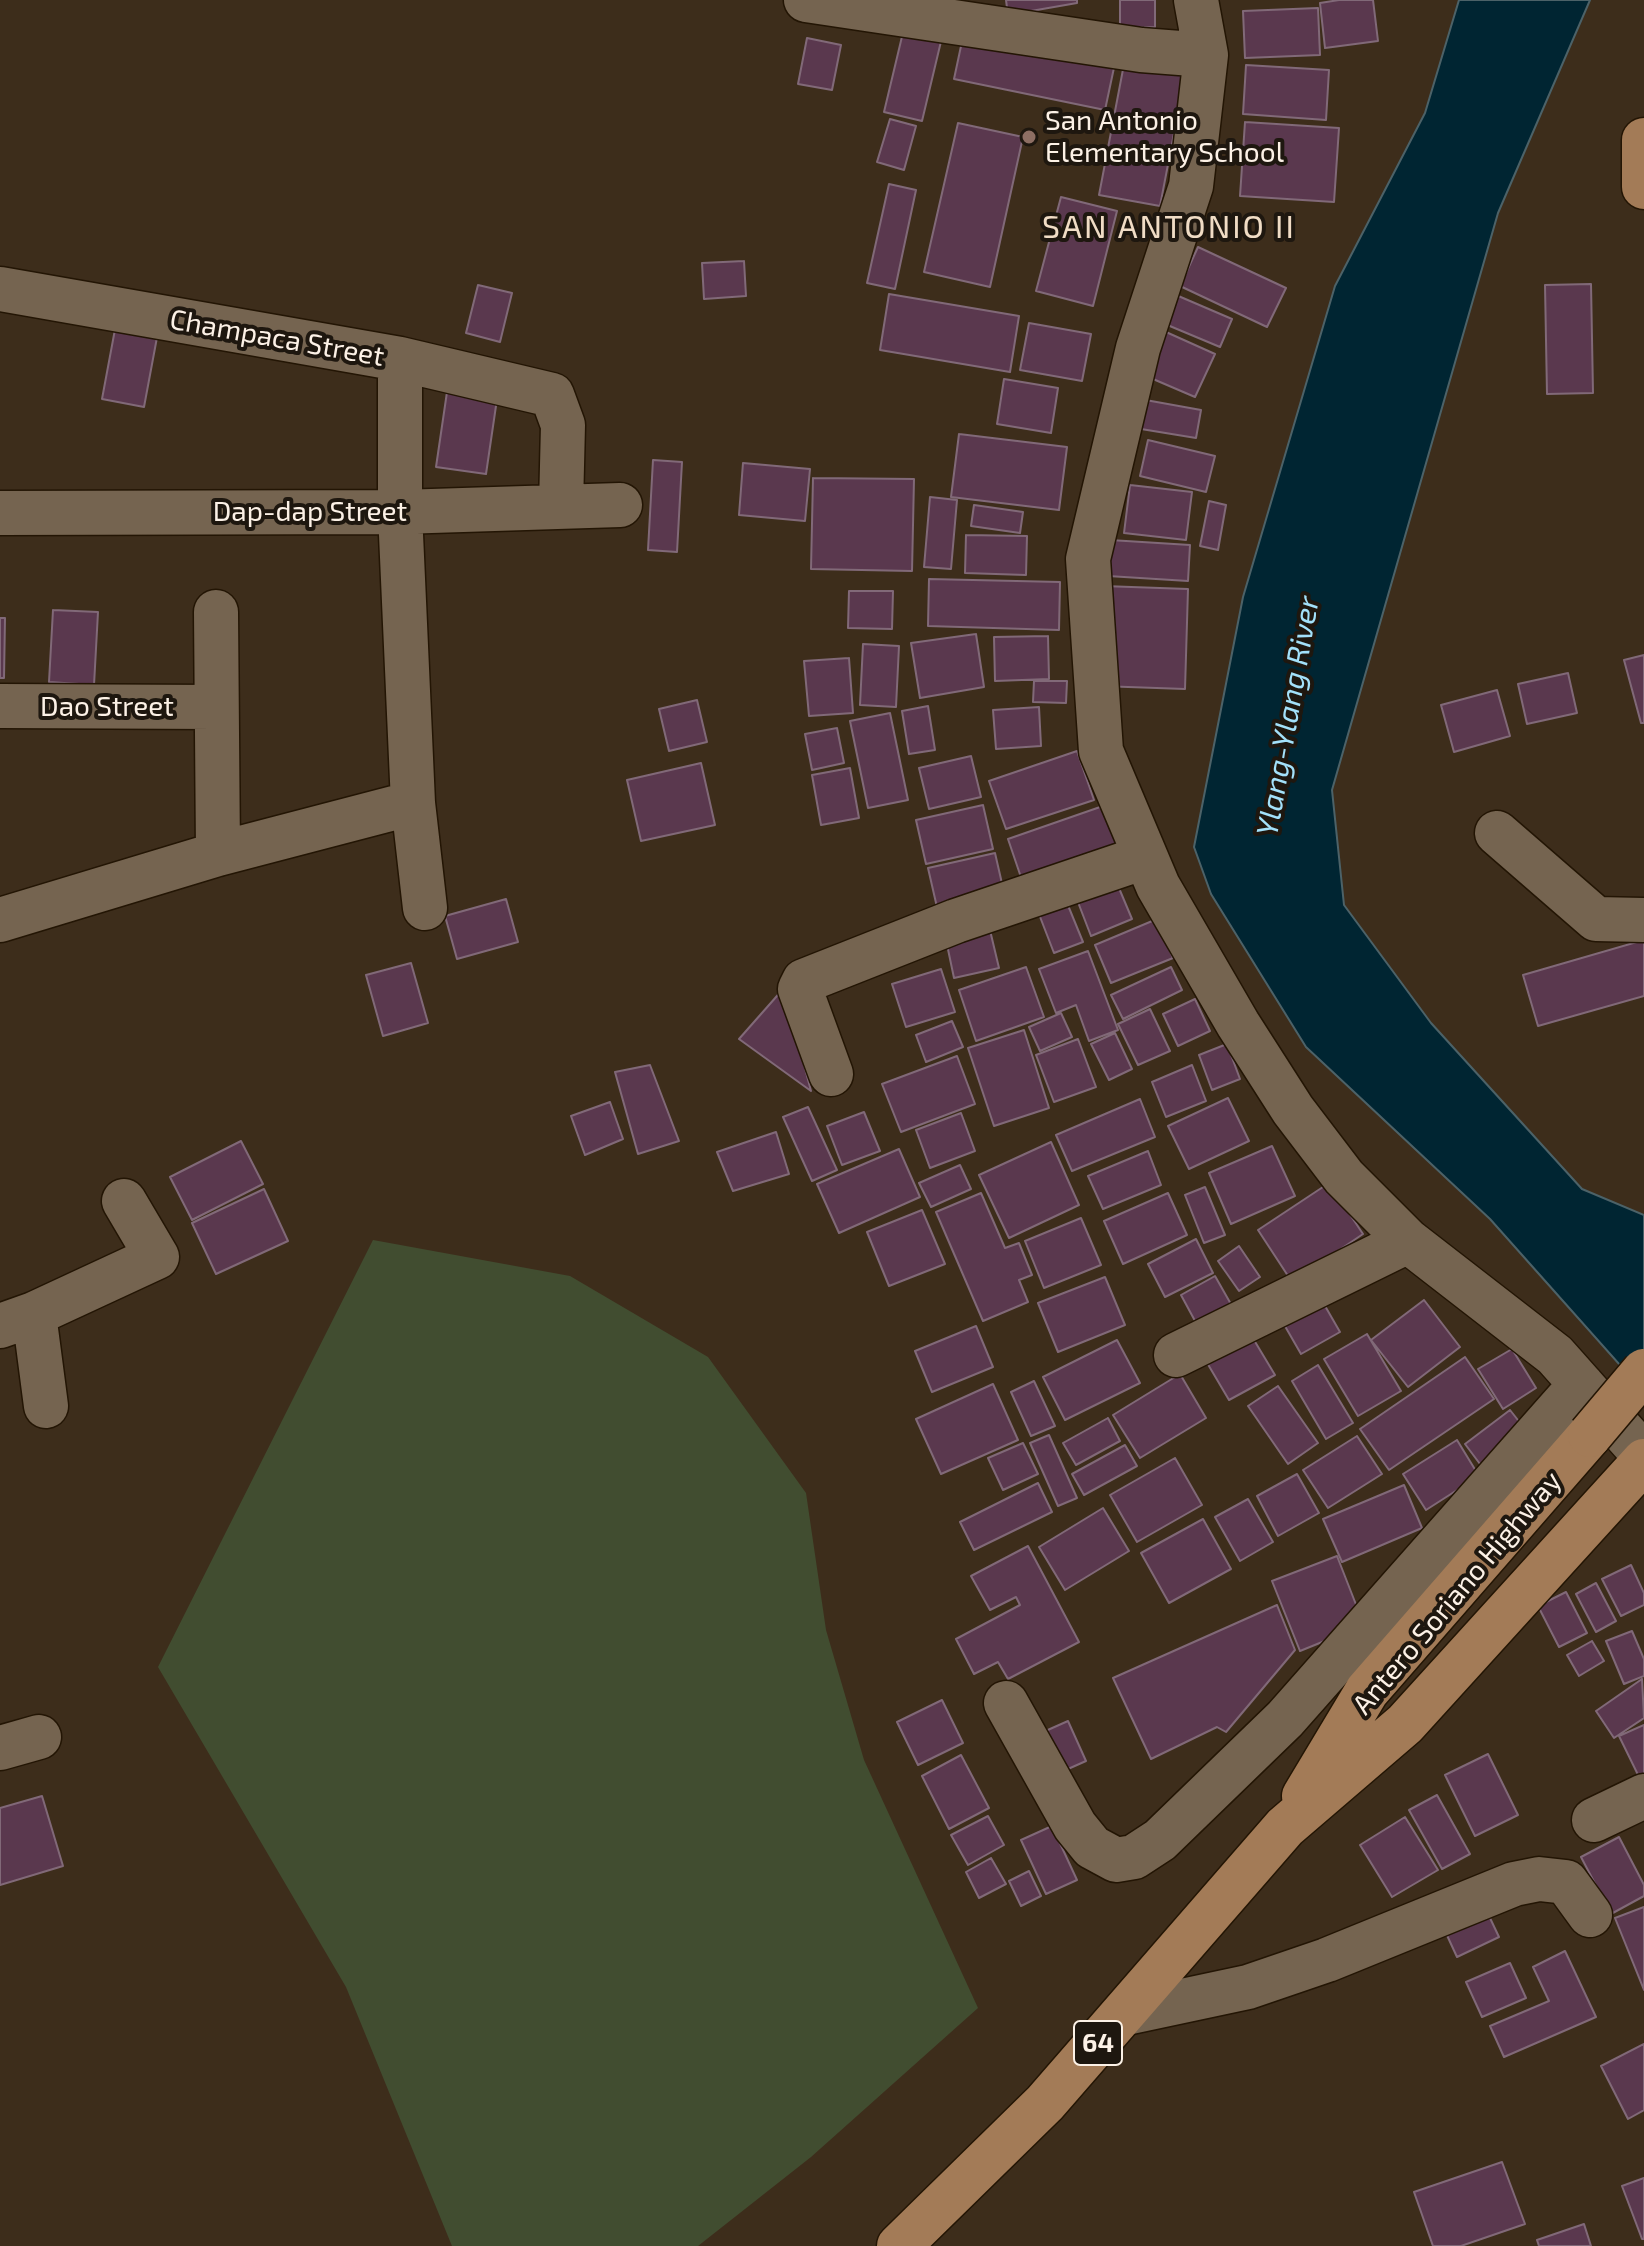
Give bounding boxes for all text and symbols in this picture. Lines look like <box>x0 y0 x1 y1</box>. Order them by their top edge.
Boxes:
place label: San Antonio Elementary School <box>1045 104 1284 170</box>
marker: San Antonio Elementary School <box>1020 128 1038 146</box>
district label: SAN ANTONIO II <box>1042 208 1296 246</box>
street label: Champaca Street <box>167 303 387 373</box>
street label: Dap-dap Street <box>213 495 407 529</box>
water label: Ylang-Ylang River <box>1249 593 1327 839</box>
street label: Dao Street <box>40 690 174 724</box>
street label: Antero Soriano Highway <box>1346 1465 1568 1721</box>
road number: 64 <box>1074 2021 1122 2065</box>

